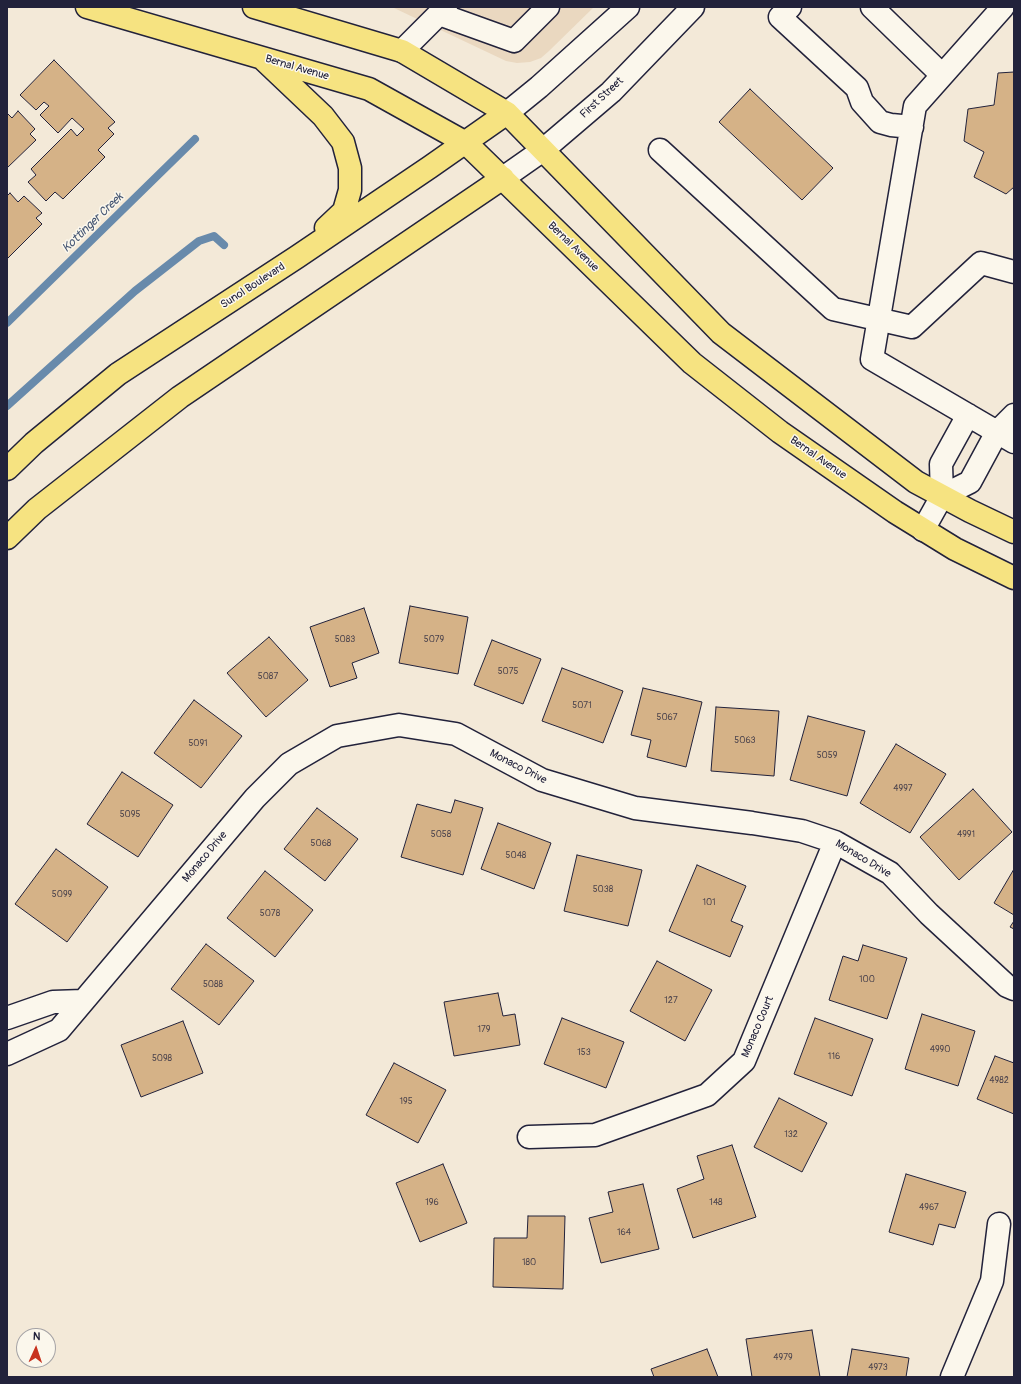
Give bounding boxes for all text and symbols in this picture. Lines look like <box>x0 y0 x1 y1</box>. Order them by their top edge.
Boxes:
street label: Bernal Avenue <box>264 53 330 83</box>
street label: First Street <box>578 75 626 121</box>
water label: Kottinger Creek <box>59 190 127 256</box>
street label: Bernal Avenue <box>545 219 601 275</box>
street label: Sunol Boulevard <box>218 260 288 312</box>
street label: Bernal Avenue <box>787 434 849 482</box>
house number: 5083 <box>335 635 355 645</box>
house number: 5079 <box>424 635 444 645</box>
house number: 5075 <box>498 667 518 677</box>
house number: 5087 <box>258 672 278 682</box>
house number: 5071 <box>572 701 592 711</box>
house number: 5067 <box>657 713 677 723</box>
house number: 5063 <box>734 736 756 746</box>
house number: 5091 <box>188 739 208 749</box>
street label: Monaco Drive <box>487 747 549 787</box>
house number: 5059 <box>817 751 837 761</box>
house number: 4997 <box>893 784 913 794</box>
house number: 5095 <box>120 810 140 820</box>
street label: Monaco Drive <box>180 829 230 885</box>
house number: 5058 <box>431 830 451 840</box>
house number: 4991 <box>957 830 975 840</box>
street label: Monaco Drive <box>833 837 893 881</box>
house number: 5068 <box>311 839 331 849</box>
house number: 5048 <box>506 851 526 861</box>
house number: 5038 <box>593 885 613 895</box>
house number: 5099 <box>52 890 72 900</box>
house number: 101 <box>702 898 716 908</box>
house number: 5078 <box>260 909 280 919</box>
house number: 100 <box>859 975 875 985</box>
house number: 5088 <box>203 980 223 990</box>
street label: Monaco Court <box>739 994 777 1060</box>
house number: 127 <box>664 996 678 1006</box>
house number: 179 <box>478 1025 490 1035</box>
house number: 4990 <box>930 1045 950 1055</box>
house number: 153 <box>577 1048 591 1058</box>
house number: 116 <box>828 1052 840 1062</box>
house number: 5098 <box>152 1054 172 1064</box>
house number: 4982 <box>989 1076 1009 1086</box>
house number: 195 <box>399 1097 413 1107</box>
house number: 132 <box>784 1130 798 1140</box>
house number: 196 <box>425 1198 439 1208</box>
house number: 148 <box>709 1198 723 1208</box>
house number: 4967 <box>919 1203 939 1213</box>
house number: 164 <box>617 1228 631 1238</box>
house number: 180 <box>522 1258 536 1268</box>
north arrow <box>16 1328 56 1368</box>
text: N <box>33 1330 41 1343</box>
house number: 4979 <box>773 1353 793 1363</box>
house number: 4973 <box>868 1363 888 1373</box>

